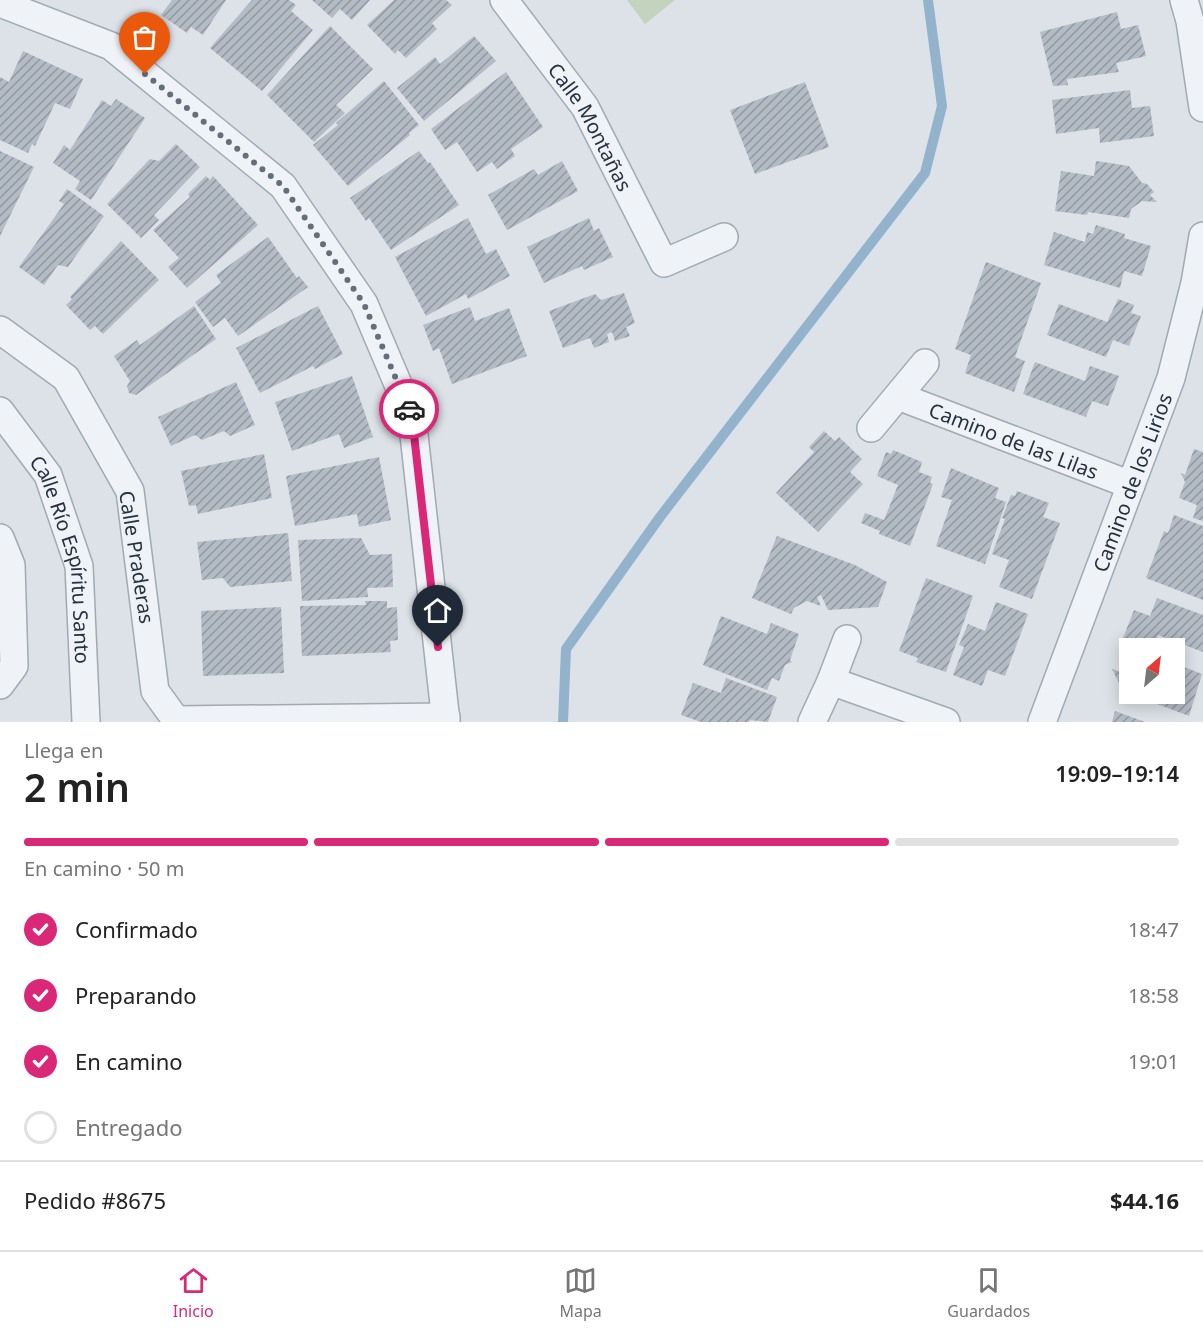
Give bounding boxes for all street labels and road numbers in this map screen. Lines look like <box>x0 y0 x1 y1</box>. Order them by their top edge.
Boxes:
street label: Calle Montañas <box>542 57 639 195</box>
street label: Camino de los Lirios <box>1086 389 1178 576</box>
street label: Camino de las Lilas <box>925 396 1102 485</box>
street label: Calle Río Espíritu Santo <box>24 449 97 664</box>
street label: Calle Praderas <box>113 489 161 625</box>

